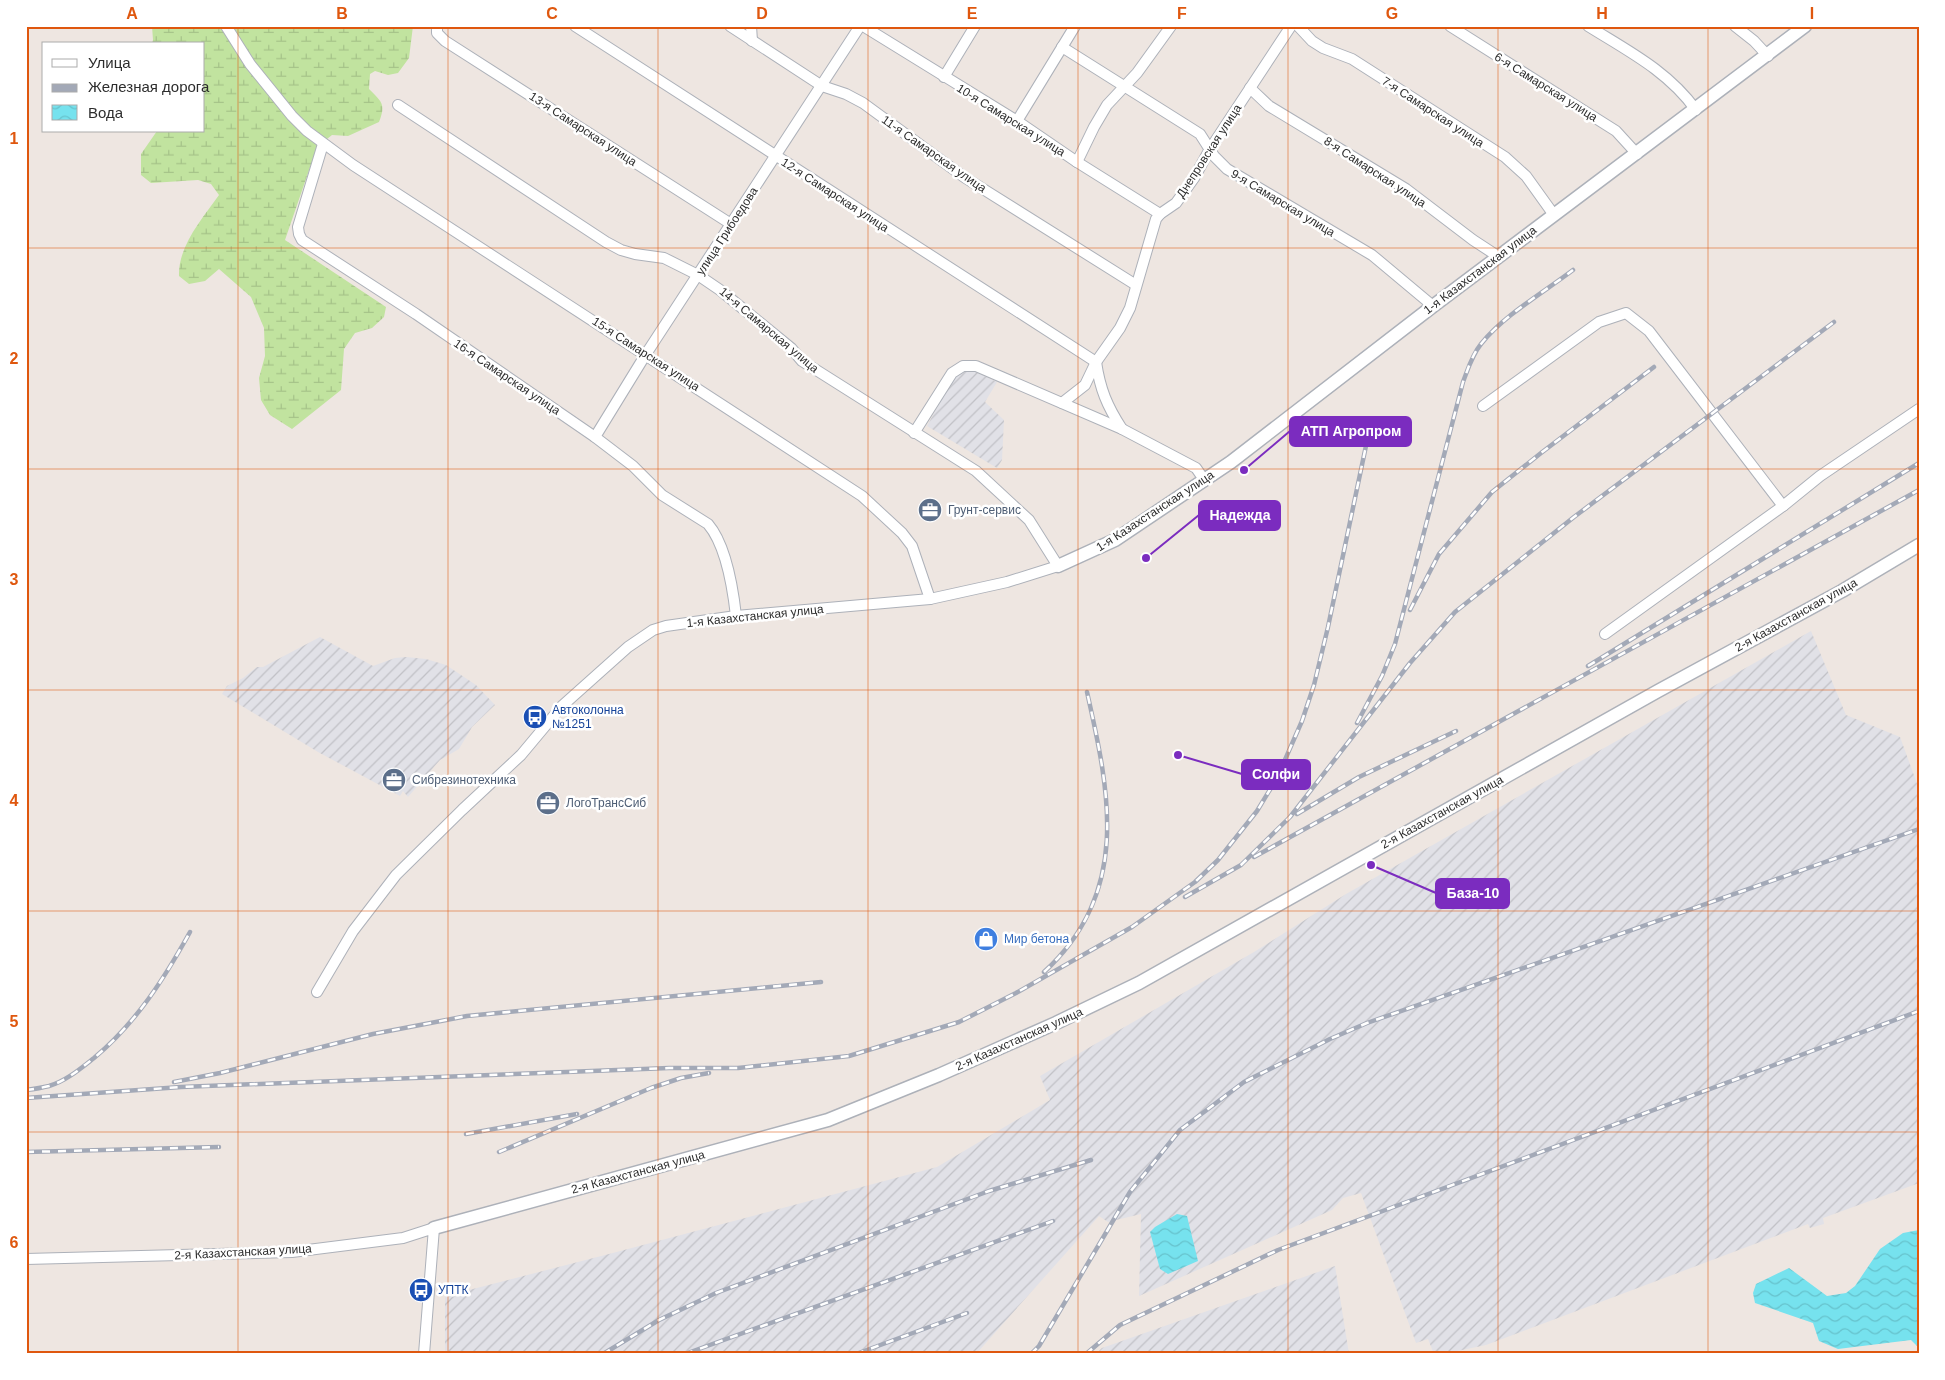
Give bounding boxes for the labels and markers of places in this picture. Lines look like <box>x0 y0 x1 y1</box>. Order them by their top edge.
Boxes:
callout: АТП Агропром <box>1290 417 1411 446</box>
office icon: Грунт-сервис <box>917 497 943 523</box>
callout: Надежда <box>1199 501 1280 530</box>
place label: Грунт-сервис <box>948 503 1021 517</box>
place label: Автоколонна №1251 <box>552 703 624 731</box>
bus stop icon: Автоколонна №1251 <box>522 704 548 730</box>
callout: Солфи <box>1242 760 1310 789</box>
office icon: Сибрезинотехника <box>381 767 407 793</box>
place label: Сибрезинотехника <box>412 773 516 787</box>
office icon: ЛогоТрансСиб <box>535 790 561 816</box>
place label: ЛогоТрансСиб <box>566 796 646 810</box>
callout: База-10 <box>1436 879 1509 908</box>
shop icon: Мир бетона <box>973 926 999 952</box>
place label: Мир бетона <box>1004 932 1069 946</box>
bus stop icon: УПТК <box>408 1277 434 1303</box>
place label: УПТК <box>438 1283 469 1297</box>

